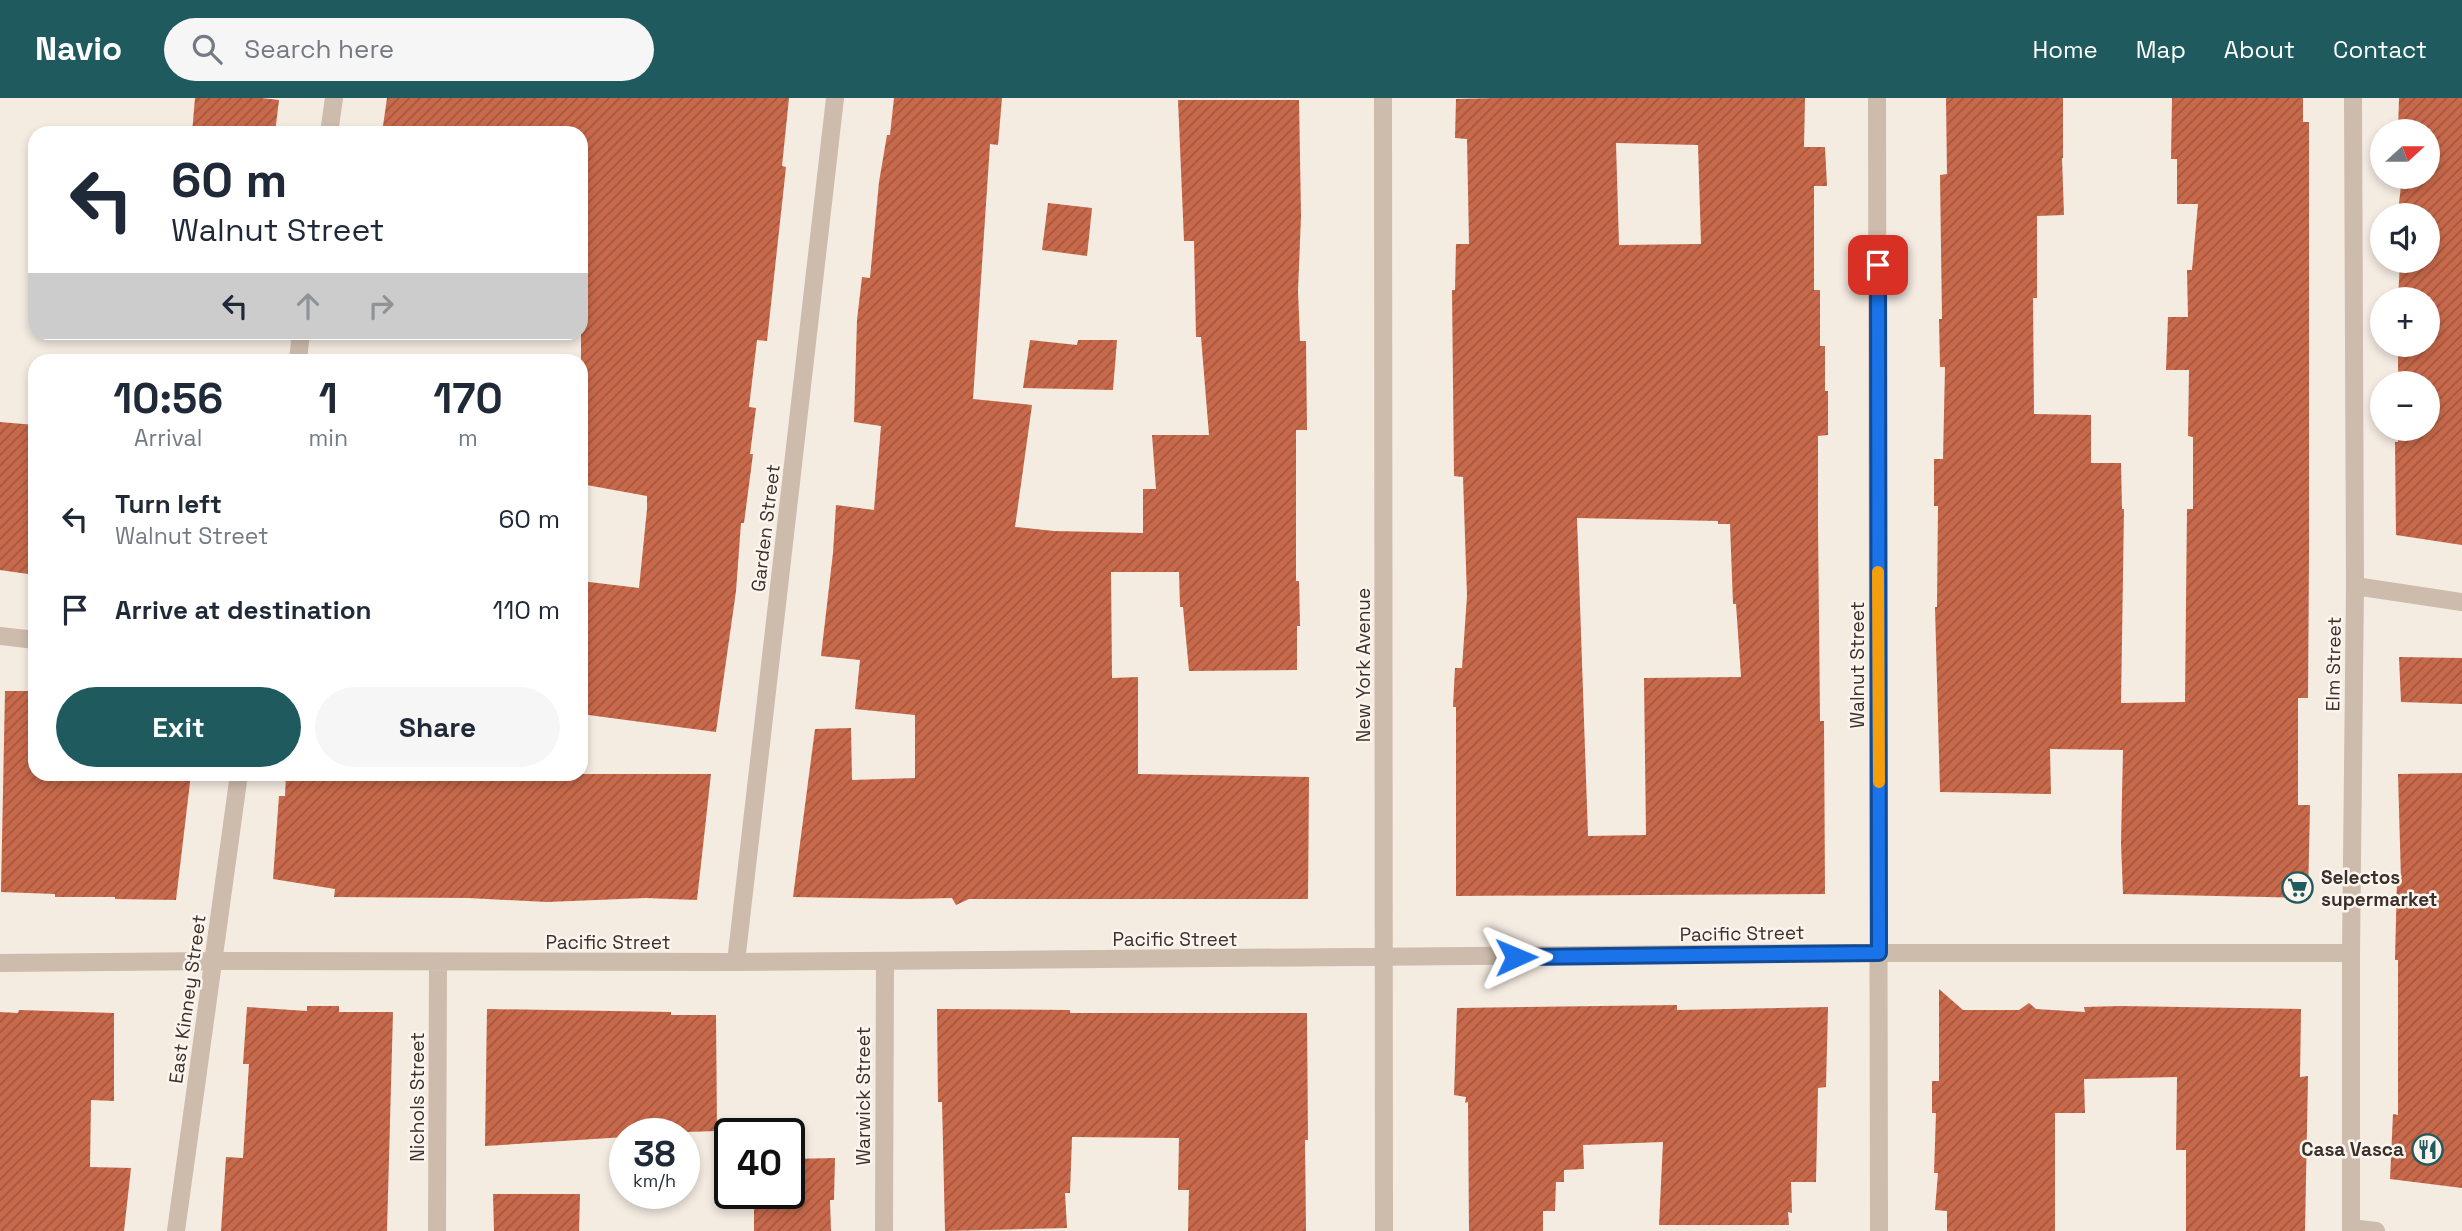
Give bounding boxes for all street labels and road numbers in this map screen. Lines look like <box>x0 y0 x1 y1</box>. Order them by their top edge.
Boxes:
street label: Garden Street <box>745 463 786 593</box>
street label: New York Avenue <box>1351 588 1376 742</box>
street label: Walnut Street <box>1845 602 1870 728</box>
street label: Elm Street <box>2320 616 2347 712</box>
street label: East Kinney Street <box>163 913 212 1085</box>
street label: Pacific Street <box>1679 920 1805 947</box>
street label: Pacific Street <box>1113 927 1237 952</box>
street label: Pacific Street <box>546 930 670 955</box>
street label: Warwick Street <box>851 1027 876 1165</box>
street label: Nichols Street <box>405 1032 430 1162</box>

